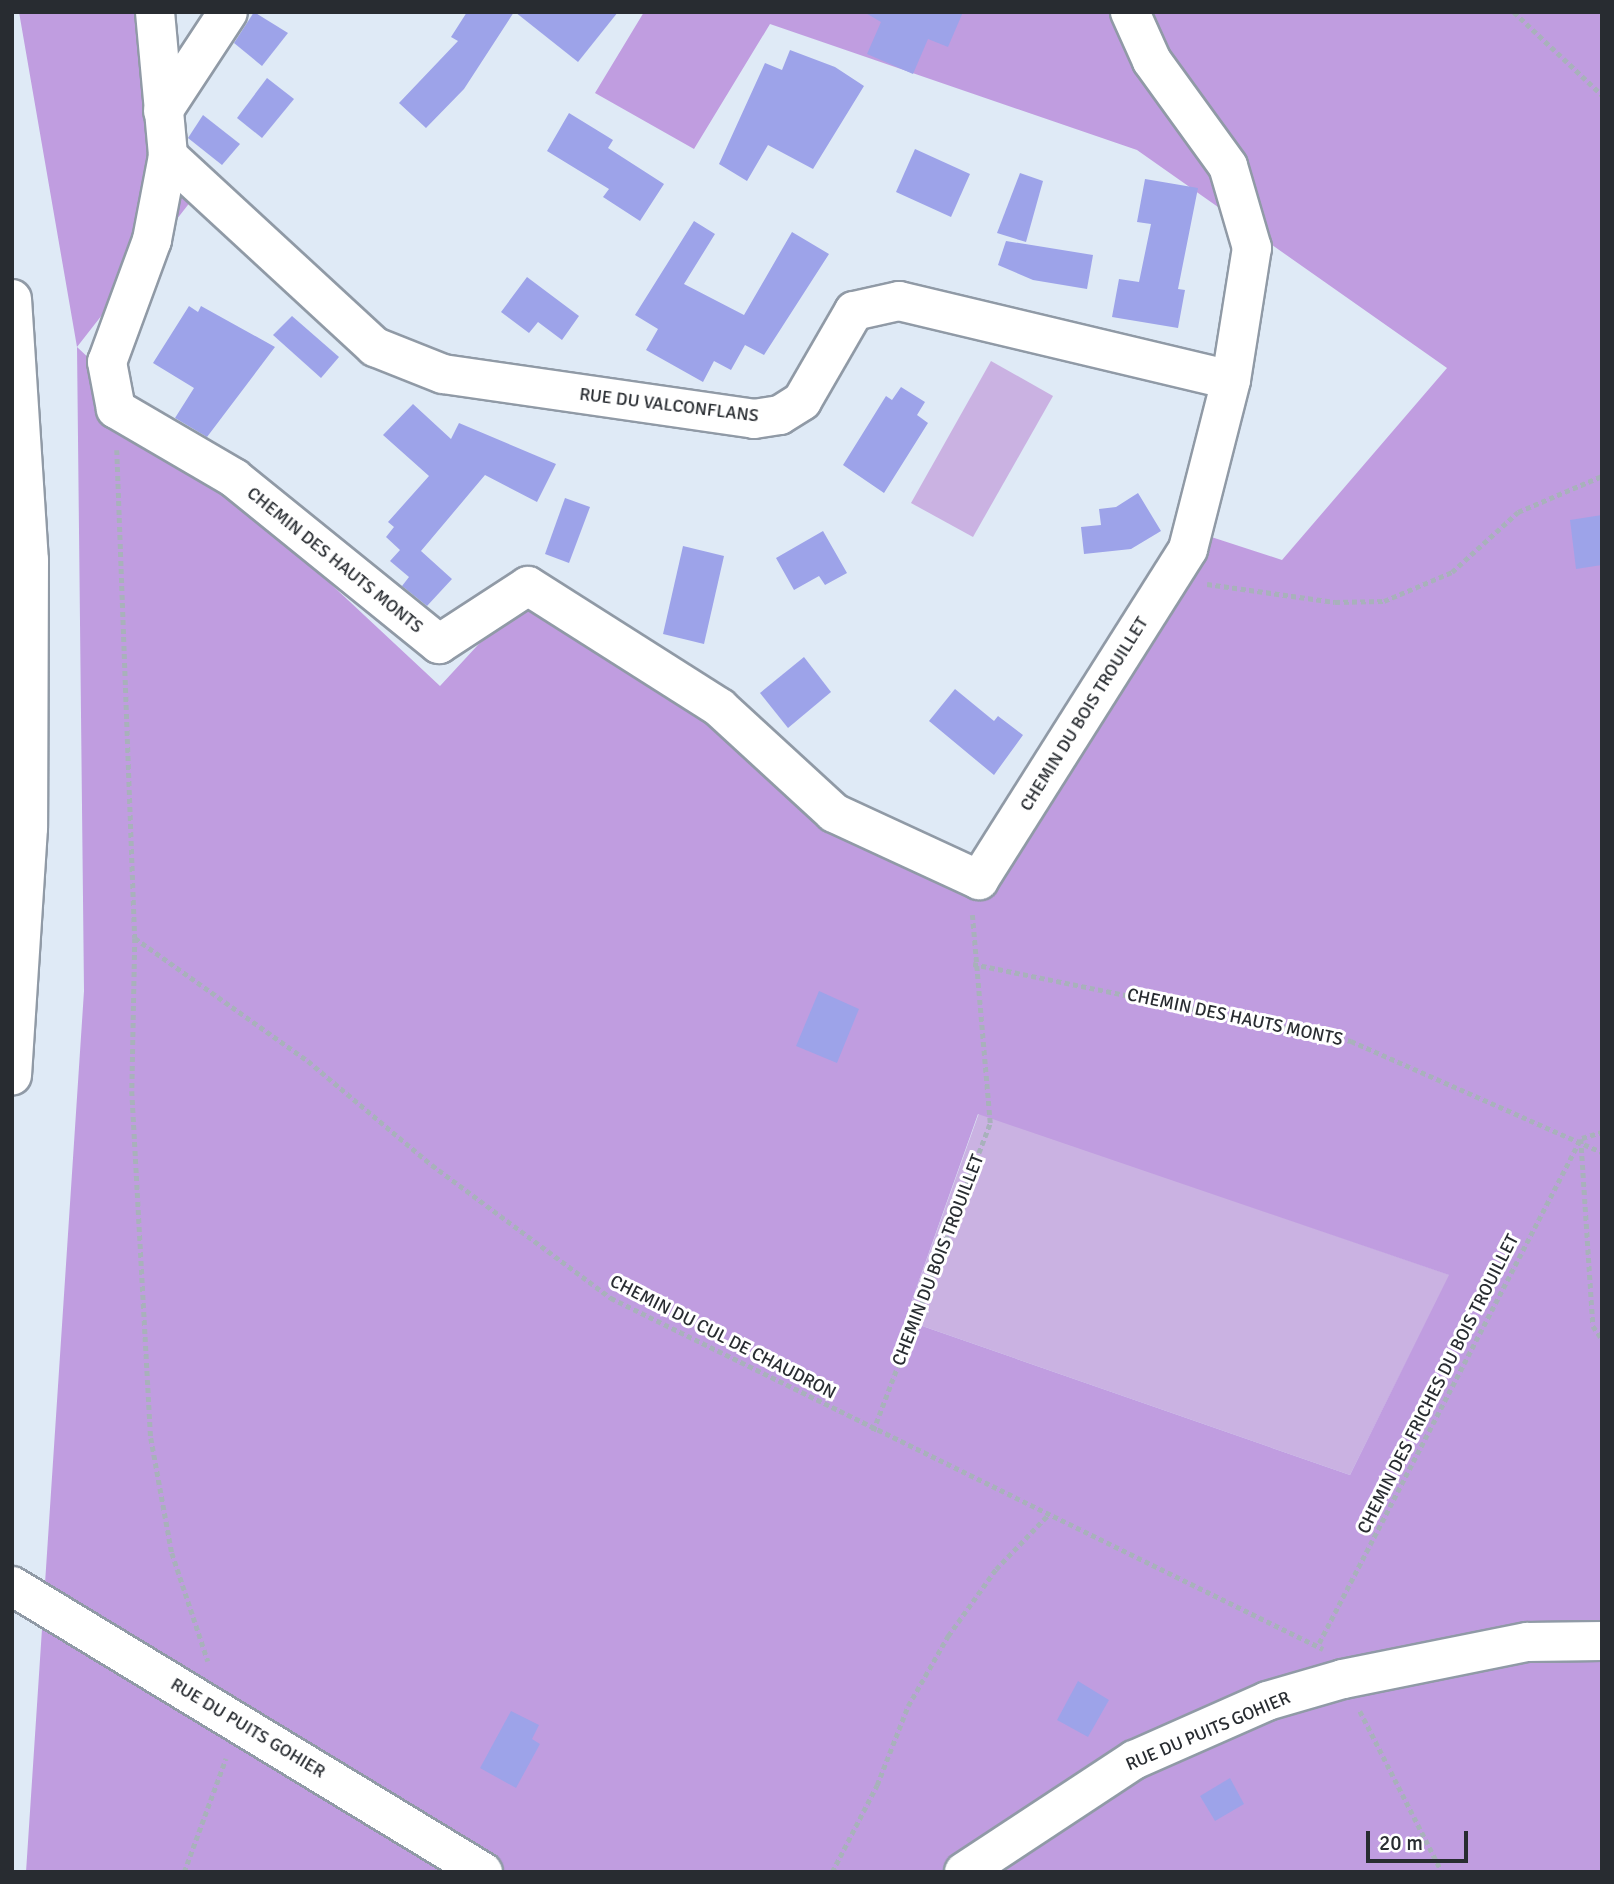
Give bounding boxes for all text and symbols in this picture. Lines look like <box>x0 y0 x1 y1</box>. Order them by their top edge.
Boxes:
street label: RUE DU VALCONFLANS <box>578 383 760 427</box>
street label: CHEMIN DES HAUTS MONTS <box>243 482 427 638</box>
street label: CHEMIN DU BOIS TROUILLET <box>1015 613 1153 815</box>
street label: CHEMIN DES HAUTS MONTS <box>1125 984 1345 1050</box>
street label: CHEMIN DU BOIS TROUILLET <box>888 1151 988 1369</box>
street label: CHEMIN DES FRICHES DU BOIS TROUILLET <box>1353 1231 1523 1537</box>
street label: CHEMIN DU CUL DE CHAUDRON <box>606 1270 840 1404</box>
street label: RUE DU PUITS GOHIER <box>167 1673 329 1783</box>
street label: RUE DU PUITS GOHIER <box>1122 1687 1294 1775</box>
scale bar <box>1369 1818 1470 1862</box>
text: 20 m <box>1379 1830 1423 1856</box>

